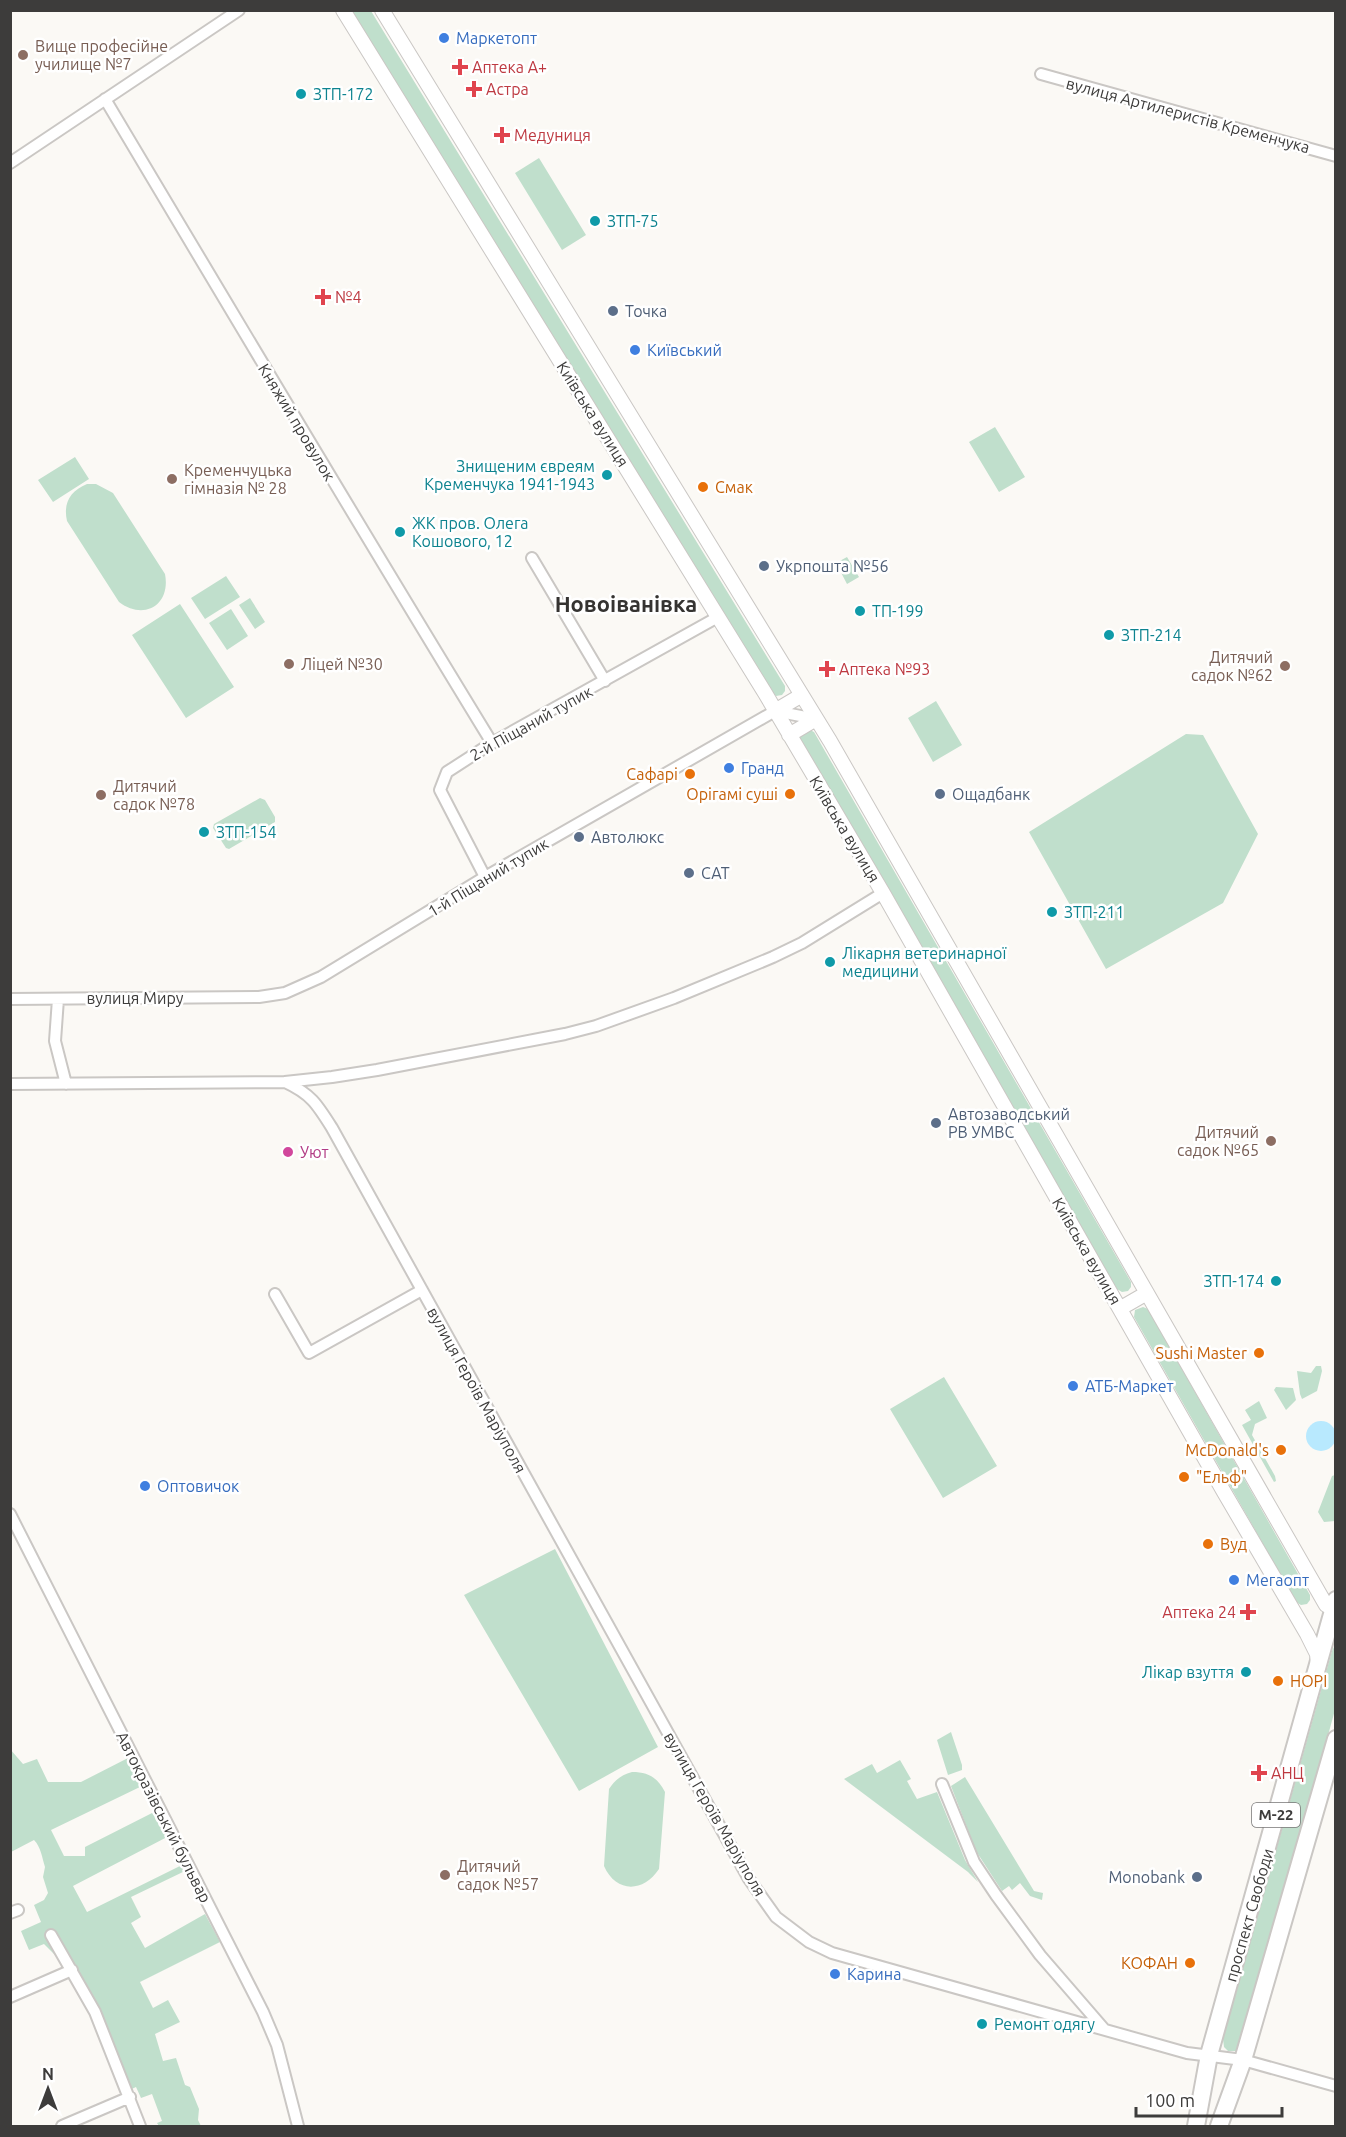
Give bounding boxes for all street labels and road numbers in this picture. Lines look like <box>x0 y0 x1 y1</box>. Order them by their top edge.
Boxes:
street label: вулиця Артилеристів Кременчука <box>1064 74 1312 156</box>
street label: Київська вулиця <box>553 358 633 470</box>
street label: Княжий провулок <box>255 360 339 484</box>
street label: 2-й Піщаний тупик <box>467 682 595 764</box>
street label: Київська вулиця <box>806 773 884 885</box>
street label: 1-й Піщаний тупик <box>425 834 551 920</box>
street label: вулиця Миру <box>86 989 184 1007</box>
street label: Київська вулиця <box>1049 1194 1125 1308</box>
street label: вулиця Героїв Маріуполя <box>424 1304 530 1476</box>
street label: Автокразівський бульвар <box>113 1729 215 1905</box>
street label: вулиця Героїв Маріуполя <box>661 1729 769 1899</box>
road number: М-22 <box>1252 1803 1300 1827</box>
street label: проспект Свободи <box>1221 1846 1277 1984</box>

